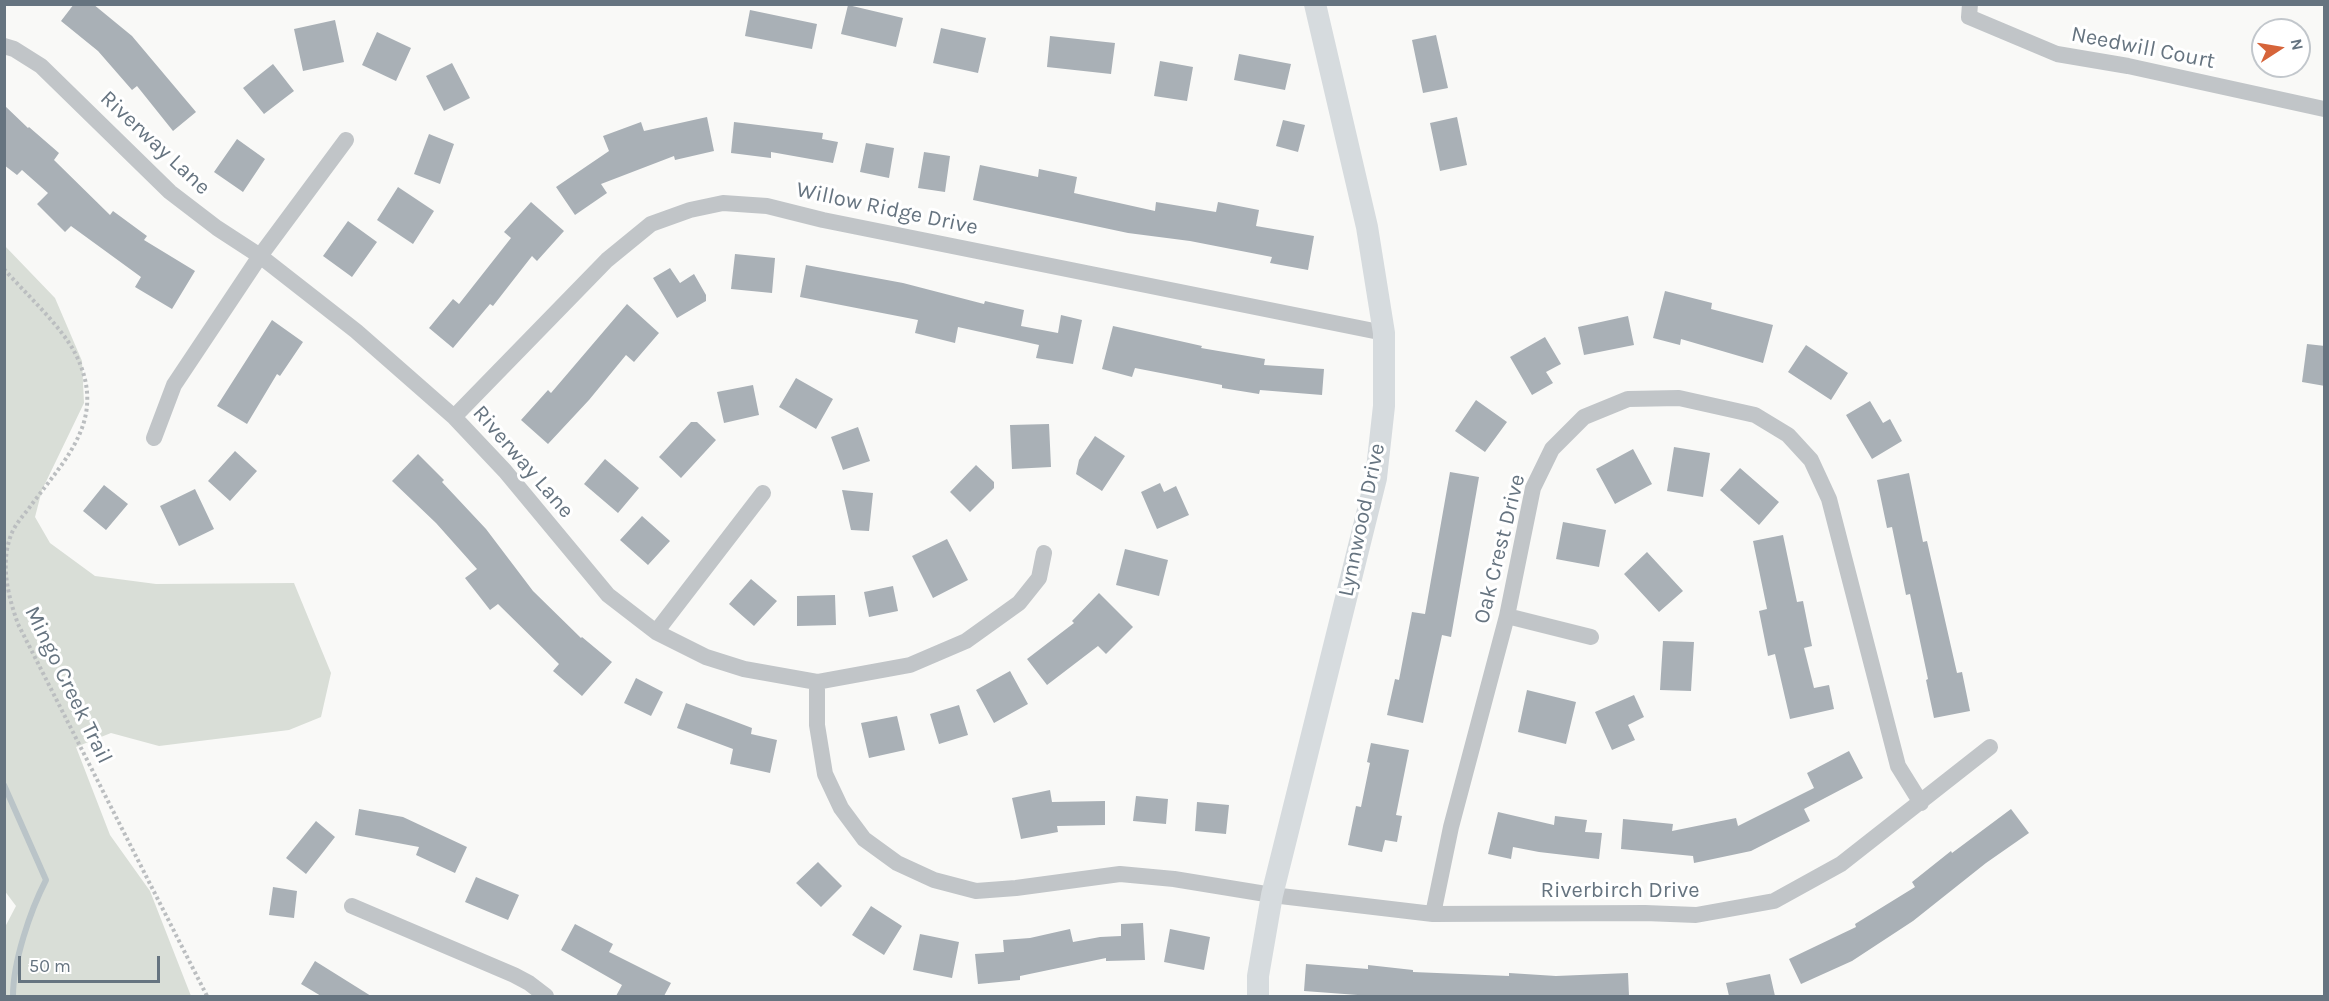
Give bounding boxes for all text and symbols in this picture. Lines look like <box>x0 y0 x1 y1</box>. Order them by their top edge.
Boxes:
north arrow <box>2251 18 2311 78</box>
street label: Needwill Court <box>2069 21 2217 75</box>
text: N <box>2287 37 2308 52</box>
street label: Riverway Lane <box>95 85 215 201</box>
street label: Willow Ridge Drive <box>794 177 980 241</box>
street label: Riverway Lane <box>467 400 579 524</box>
street label: Lynnwood Drive <box>1333 441 1391 599</box>
street label: Oak Crest Drive <box>1469 472 1531 626</box>
street label: Mingo Creek Trail <box>18 602 118 768</box>
street label: Riverbirch Drive <box>1540 878 1700 904</box>
scale bar <box>21 944 164 982</box>
text: 50 m <box>29 955 71 977</box>

